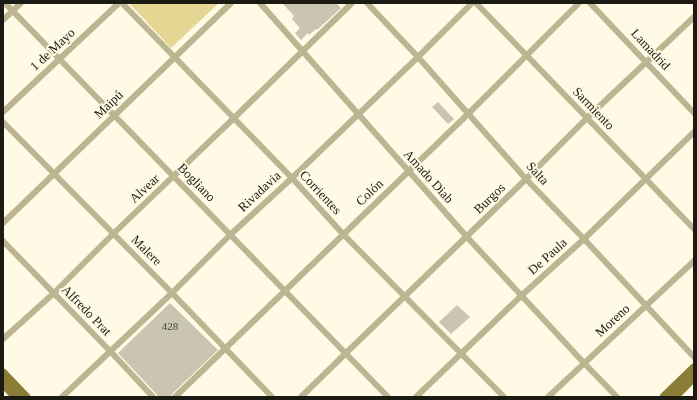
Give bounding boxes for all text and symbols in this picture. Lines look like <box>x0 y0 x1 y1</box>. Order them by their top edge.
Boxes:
street label: 1 de Mayo <box>27 25 79 75</box>
street label: Lamadrid <box>627 26 673 74</box>
street label: Sarmiento <box>569 84 617 134</box>
street label: Maipú <box>91 88 127 122</box>
street label: Amado Diab <box>400 147 456 207</box>
street label: Salta <box>522 159 552 189</box>
street label: Bogliano <box>174 160 218 206</box>
street label: Rivadavia <box>235 168 285 216</box>
street label: Corrientes <box>296 168 344 218</box>
street label: Alvear <box>127 171 163 207</box>
street label: Colón <box>353 176 387 210</box>
street label: Burgos <box>471 180 509 218</box>
street label: Malere <box>127 232 165 270</box>
street label: De Paula <box>525 235 571 279</box>
street label: Alfredo Prat <box>58 282 114 340</box>
street label: Moreno <box>593 301 633 341</box>
house number: 428 <box>162 320 178 334</box>

